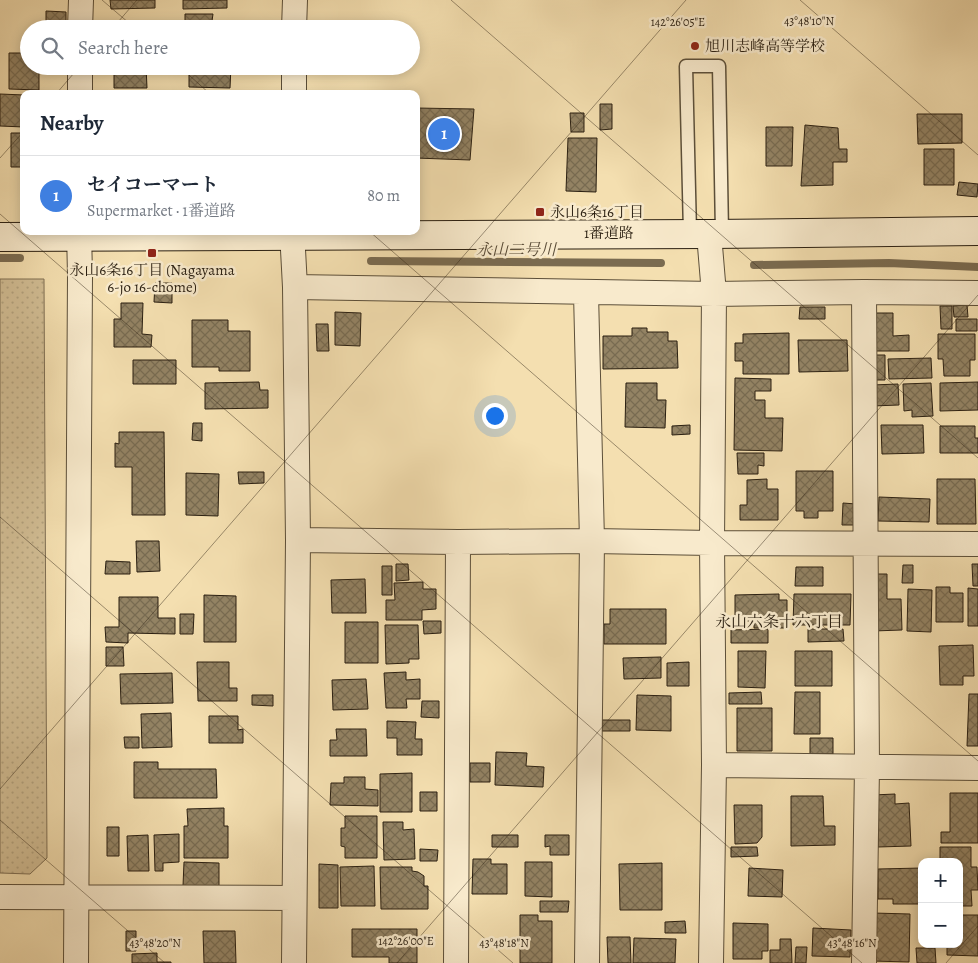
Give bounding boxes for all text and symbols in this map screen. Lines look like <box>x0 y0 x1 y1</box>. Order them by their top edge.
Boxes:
text: 43°48'10"N <box>784 13 834 29</box>
text: 142°26'05"E <box>651 14 705 30</box>
search box <box>20 20 420 75</box>
icon: search <box>38 34 66 62</box>
text: Search here <box>78 35 168 61</box>
place label: 旭川志峰高等学校 <box>705 36 825 56</box>
marker: 旭川志峰高等学校 <box>689 40 701 52</box>
text: Nearby <box>40 109 103 137</box>
pin: 1 <box>428 115 460 153</box>
text: セイコーマート <box>87 172 219 198</box>
text: 1 <box>53 185 59 207</box>
text: 80 m <box>367 185 400 207</box>
text: Supermarket · 1番道路 <box>87 200 236 222</box>
place label: 永山6条16丁目 <box>550 202 644 222</box>
marker: 永山6条16丁目 <box>534 206 546 218</box>
street label: 1番道路 <box>584 223 634 243</box>
water label: 永山二号川 <box>476 239 558 261</box>
marker: 永山6条16丁目 (Nagayama 6-jo 16-chome) <box>146 247 158 259</box>
place label: 永山6条16丁目 (Nagayama 6-jo 16-chome) <box>69 260 235 297</box>
your location <box>482 403 508 429</box>
district label: 永山六条十六丁目 <box>715 611 843 633</box>
map controls <box>918 858 963 948</box>
button: + <box>918 858 963 903</box>
button: − <box>918 903 963 948</box>
text: 142°26'00"E <box>378 933 434 949</box>
text: 43°48'20"N <box>129 935 181 951</box>
text: 43°48'18"N <box>479 935 529 951</box>
text: 43°48'16"N <box>827 935 877 951</box>

